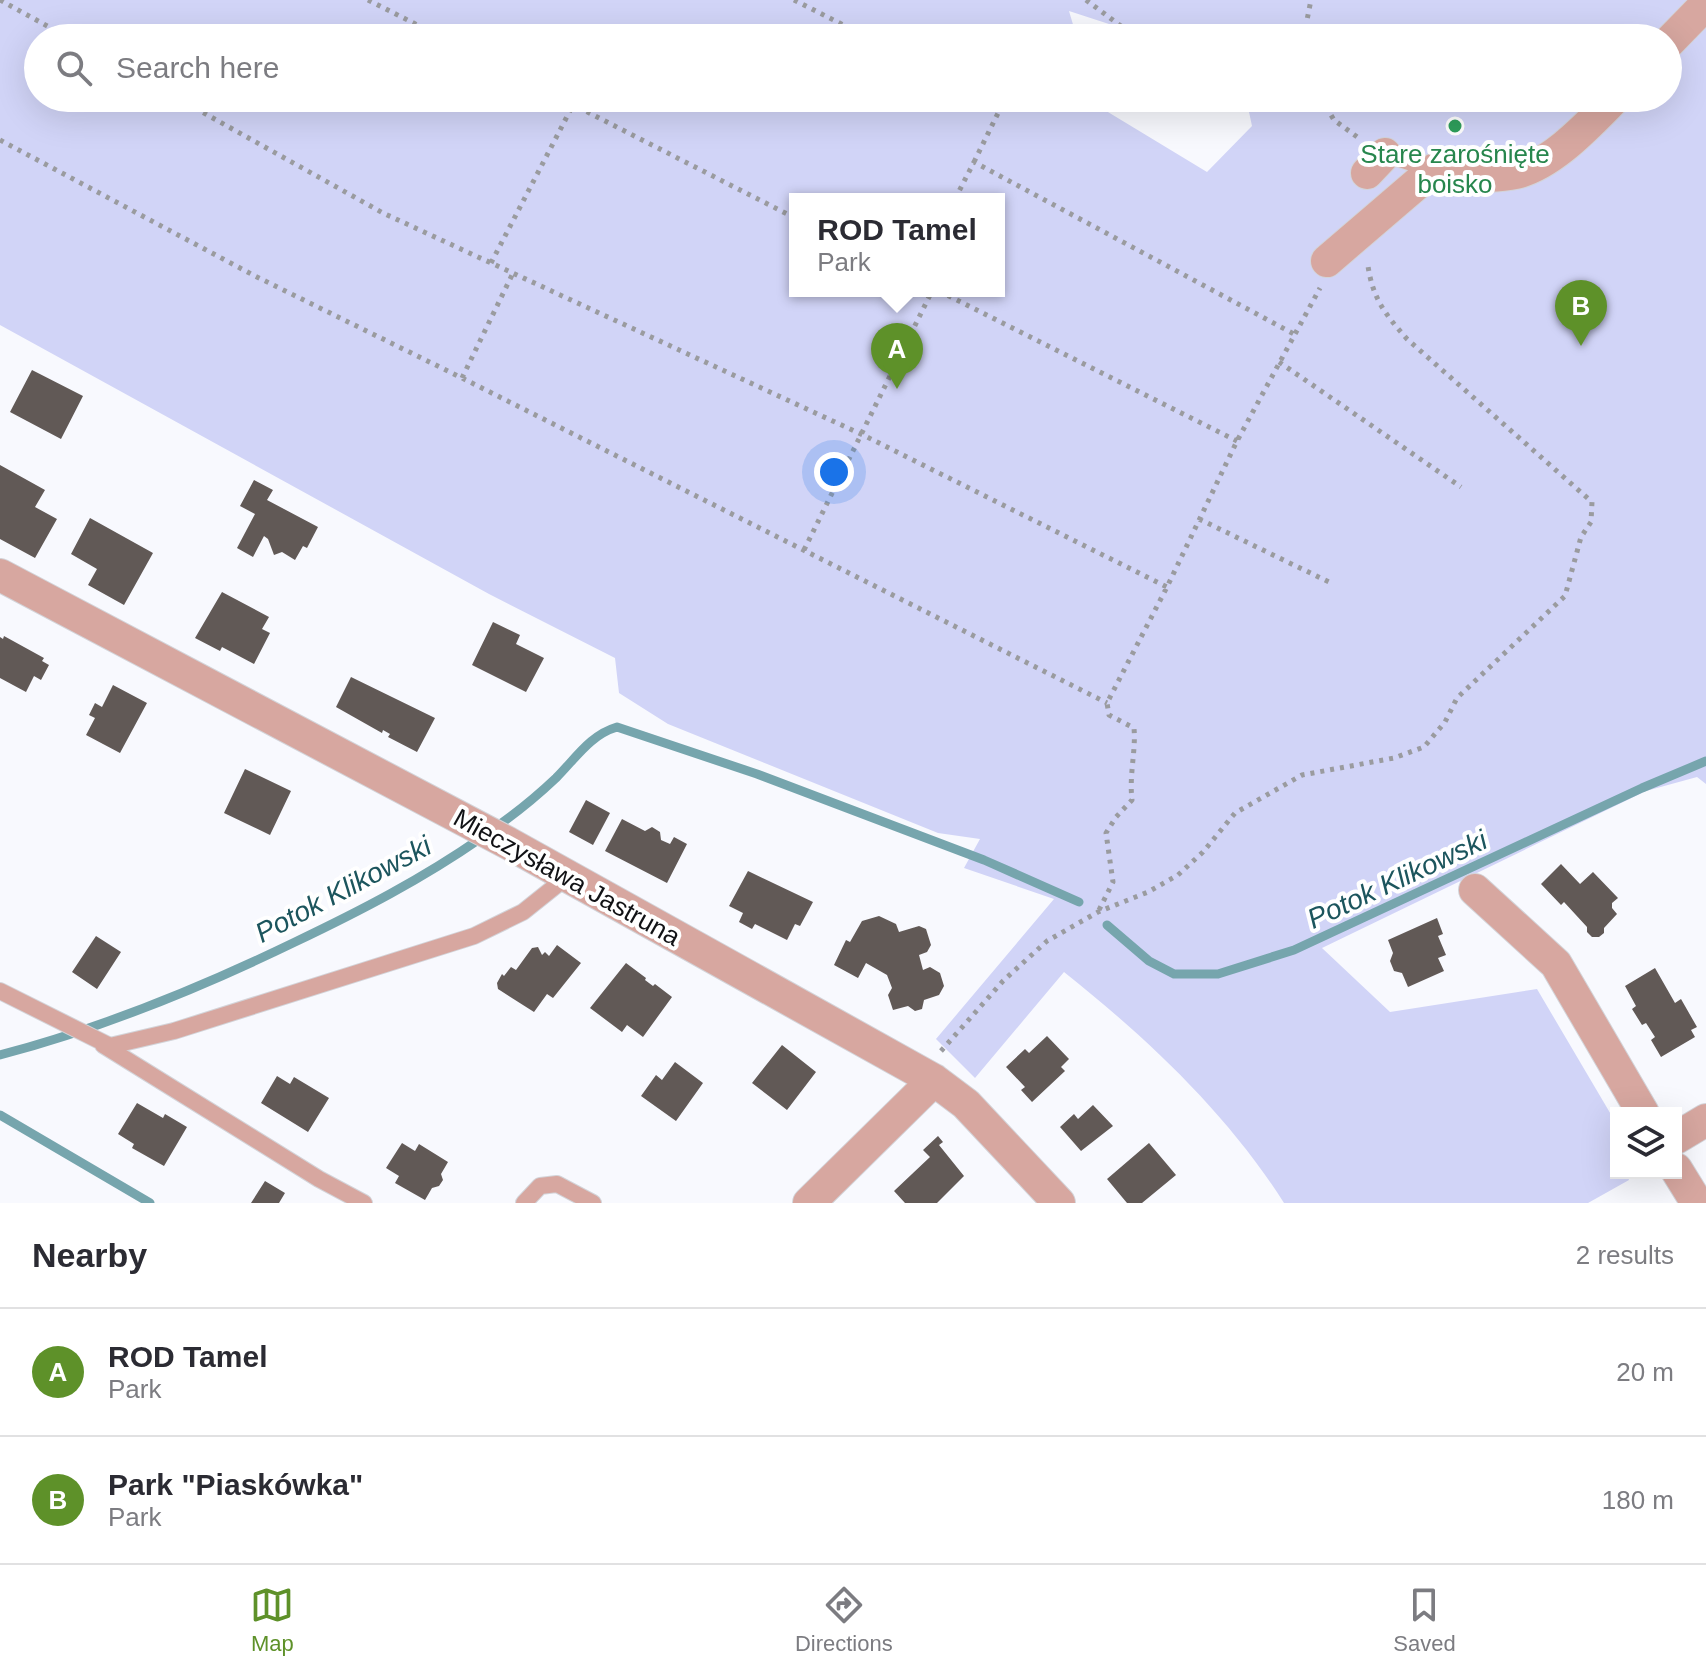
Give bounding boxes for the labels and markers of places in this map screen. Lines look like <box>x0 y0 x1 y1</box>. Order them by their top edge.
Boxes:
marker: Stare zarośnięte boisko <box>1446 117 1464 135</box>
place label: Stare zarośnięte boisko <box>1360 139 1550 199</box>
pin: B <box>1555 280 1607 346</box>
pin: A <box>871 323 923 389</box>

